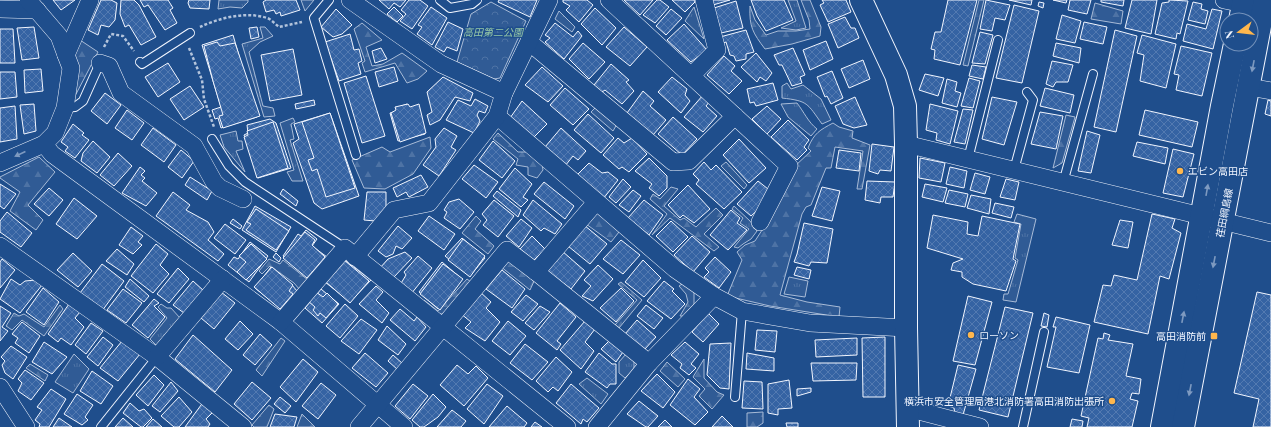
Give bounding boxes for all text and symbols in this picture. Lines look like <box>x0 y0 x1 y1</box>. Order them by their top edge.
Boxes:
north arrow <box>1219 12 1259 52</box>
park label: 高田第二公園 <box>463 25 525 39</box>
text: N <box>1221 29 1237 40</box>
one-way arrow <box>1249 60 1255 72</box>
one-way arrow <box>14 151 25 157</box>
place label: エビン高田店 <box>1188 164 1248 178</box>
marker: エビン高田店 <box>1175 166 1185 176</box>
one-way arrow <box>1204 183 1210 196</box>
street label: 荏田綱島線 <box>1212 187 1236 239</box>
one-way arrow <box>1211 256 1217 268</box>
one-way arrow <box>1180 311 1186 323</box>
place label: ローソン <box>979 328 1019 342</box>
place label: 高田消防前 <box>1156 329 1206 343</box>
marker: ローソン <box>966 330 976 340</box>
marker: 高田消防前 <box>1209 331 1219 341</box>
one-way arrow <box>1186 384 1192 396</box>
place label: 横浜市安全管理局港北消防署高田消防出張所 <box>904 394 1104 408</box>
marker: 横浜市安全管理局港北消防署高田消防出張所 <box>1107 396 1117 406</box>

